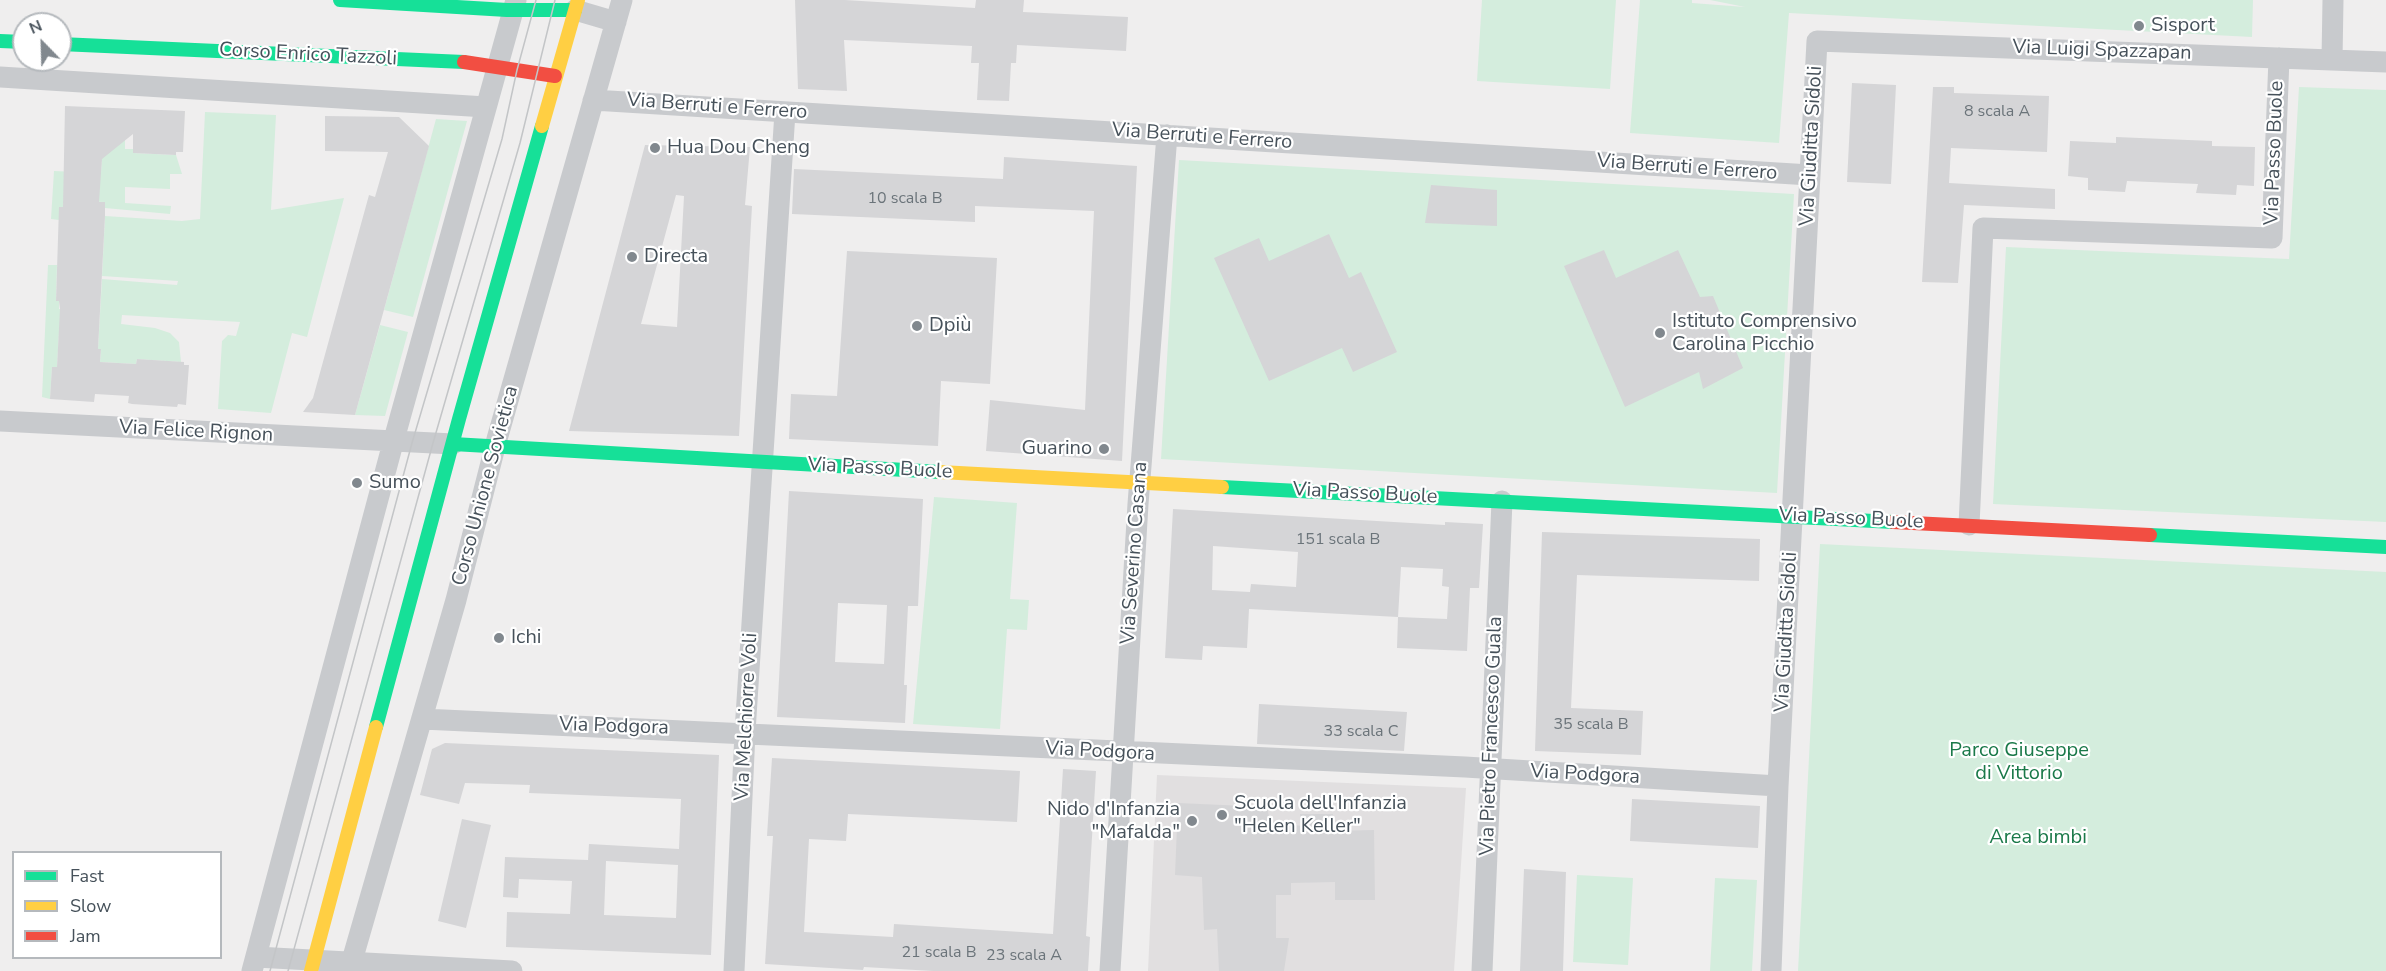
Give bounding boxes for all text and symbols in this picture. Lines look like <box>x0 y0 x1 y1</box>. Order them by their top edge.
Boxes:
north arrow <box>12 12 72 72</box>
place label: Sisport <box>2151 14 2215 38</box>
text: N <box>26 15 46 40</box>
marker: Sisport <box>2132 19 2146 33</box>
street label: Via Luigi Spazzapan <box>2012 36 2192 66</box>
street label: Corso Enrico Tazzoli <box>218 38 398 72</box>
street label: Via Giuditta Sidoli <box>1796 65 1828 227</box>
street label: Via Passo Buole <box>2260 80 2290 226</box>
street label: Via Berruti e Ferrero <box>626 89 808 125</box>
house number: 8 scala A <box>1964 102 2030 122</box>
street label: Via Berruti e Ferrero <box>1111 119 1293 155</box>
place label: Hua Dou Cheng <box>667 136 810 160</box>
marker: Hua Dou Cheng <box>648 141 662 155</box>
street label: Via Berruti e Ferrero <box>1596 150 1778 186</box>
house number: 10 scala B <box>868 189 942 209</box>
place label: Directa <box>644 245 708 269</box>
marker: Directa <box>625 250 639 264</box>
place label: Istituto Comprensivo Carolina Picchio <box>1672 310 1857 357</box>
place label: Dpiù <box>929 314 971 338</box>
marker: Dpiù <box>910 319 924 333</box>
marker: Istituto Comprensivo Carolina Picchio <box>1653 326 1667 340</box>
street label: Corso Unione Sovietica <box>448 383 524 589</box>
street label: Via Felice Rignon <box>118 416 274 448</box>
place label: Guarino <box>1021 437 1092 461</box>
marker: Guarino <box>1097 442 1111 456</box>
street label: Via Passo Buole <box>807 453 953 485</box>
street label: Via Severino Casana <box>1117 461 1153 645</box>
place label: Sumo <box>369 471 421 495</box>
marker: Sumo <box>350 476 364 490</box>
street label: Via Passo Buole <box>1292 478 1438 510</box>
street label: Via Passo Buole <box>1778 503 1924 535</box>
house number: 151 scala B <box>1296 530 1380 550</box>
street label: Via Giuditta Sidoli <box>1771 551 1803 713</box>
street label: Via Pietro Francesco Guala <box>1476 616 1508 856</box>
place label: Ichi <box>511 626 541 650</box>
marker: Ichi <box>492 631 506 645</box>
street label: Via Melchiorre Voli <box>731 632 763 802</box>
street label: Via Podgora <box>559 713 669 741</box>
house number: 35 scala B <box>1554 715 1628 735</box>
house number: 33 scala C <box>1324 722 1398 742</box>
street label: Via Podgora <box>1045 737 1155 767</box>
park label: Parco Giuseppe di Vittorio <box>1949 739 2089 786</box>
street label: Via Podgora <box>1530 760 1640 790</box>
place label: Scuola dell'Infanzia "Helen Keller" <box>1234 792 1407 839</box>
place label: Nido d'Infanzia "Mafalda" <box>1047 798 1180 845</box>
marker: Scuola dell'Infanzia "Helen Keller" <box>1215 808 1229 822</box>
marker: Nido d'Infanzia "Mafalda" <box>1185 814 1199 828</box>
park label: Area bimbi <box>1989 826 2087 850</box>
legend <box>12 851 222 959</box>
text: Fast <box>70 864 104 888</box>
text: Slow <box>70 894 111 918</box>
text: Jam <box>70 924 101 948</box>
house number: 21 scala B <box>902 943 976 963</box>
house number: 23 scala A <box>986 946 1062 966</box>

